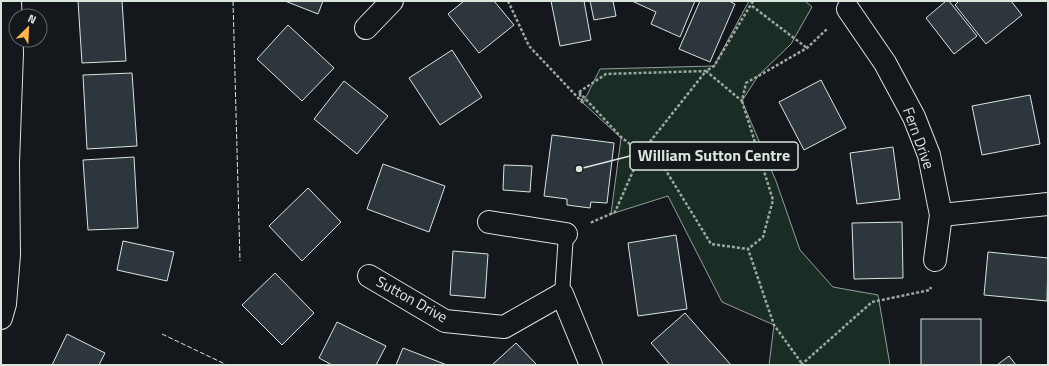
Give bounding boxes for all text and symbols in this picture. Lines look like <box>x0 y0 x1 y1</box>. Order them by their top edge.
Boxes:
north arrow <box>8 8 48 48</box>
text: N <box>25 10 39 28</box>
street label: Fern Drive <box>897 104 941 172</box>
callout: William Sutton Centre <box>630 142 798 170</box>
text: William Sutton Centre <box>638 143 790 167</box>
street label: Sutton Drive <box>372 270 452 328</box>

